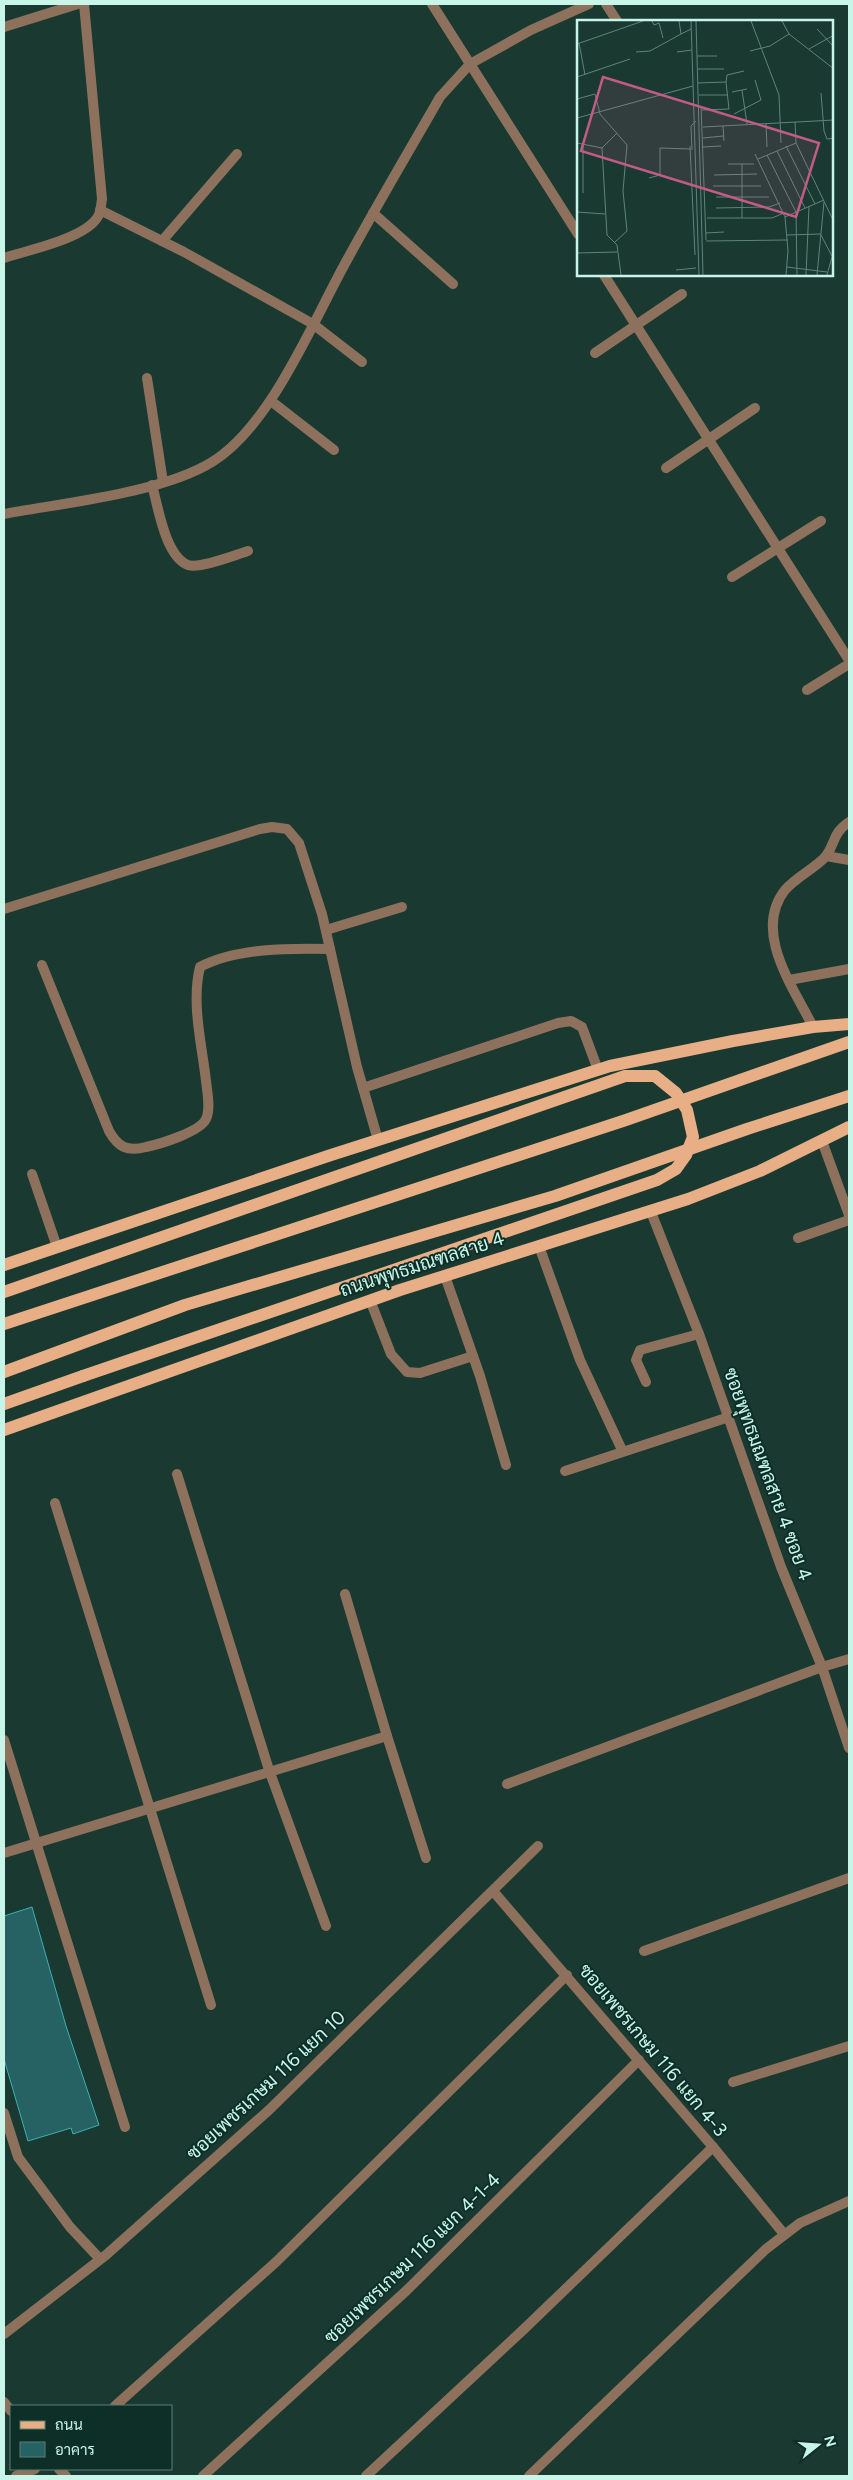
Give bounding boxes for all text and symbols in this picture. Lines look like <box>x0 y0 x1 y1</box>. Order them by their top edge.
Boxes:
inset map <box>577 20 833 276</box>
street label: ถนนพุทธมณฑลสาย 4 <box>337 1227 507 1302</box>
street label: ซอยพุทธมณฑลสาย 4 ซอย 4 <box>718 1365 817 1584</box>
street label: ซอยเพชรเกษม 116 แยก 4-3 <box>574 1959 732 2141</box>
street label: ซอยเพชรเกษม 116 แยก 10 <box>182 2005 350 2165</box>
street label: ซอยเพชรเกษม 116 แยก 4-1-4 <box>319 2168 505 2348</box>
legend <box>10 2405 172 2470</box>
text: ถนน <box>55 2416 83 2434</box>
north arrow <box>793 2420 843 2470</box>
text: N <box>820 2434 840 2449</box>
text: อาคาร <box>55 2441 95 2459</box>

